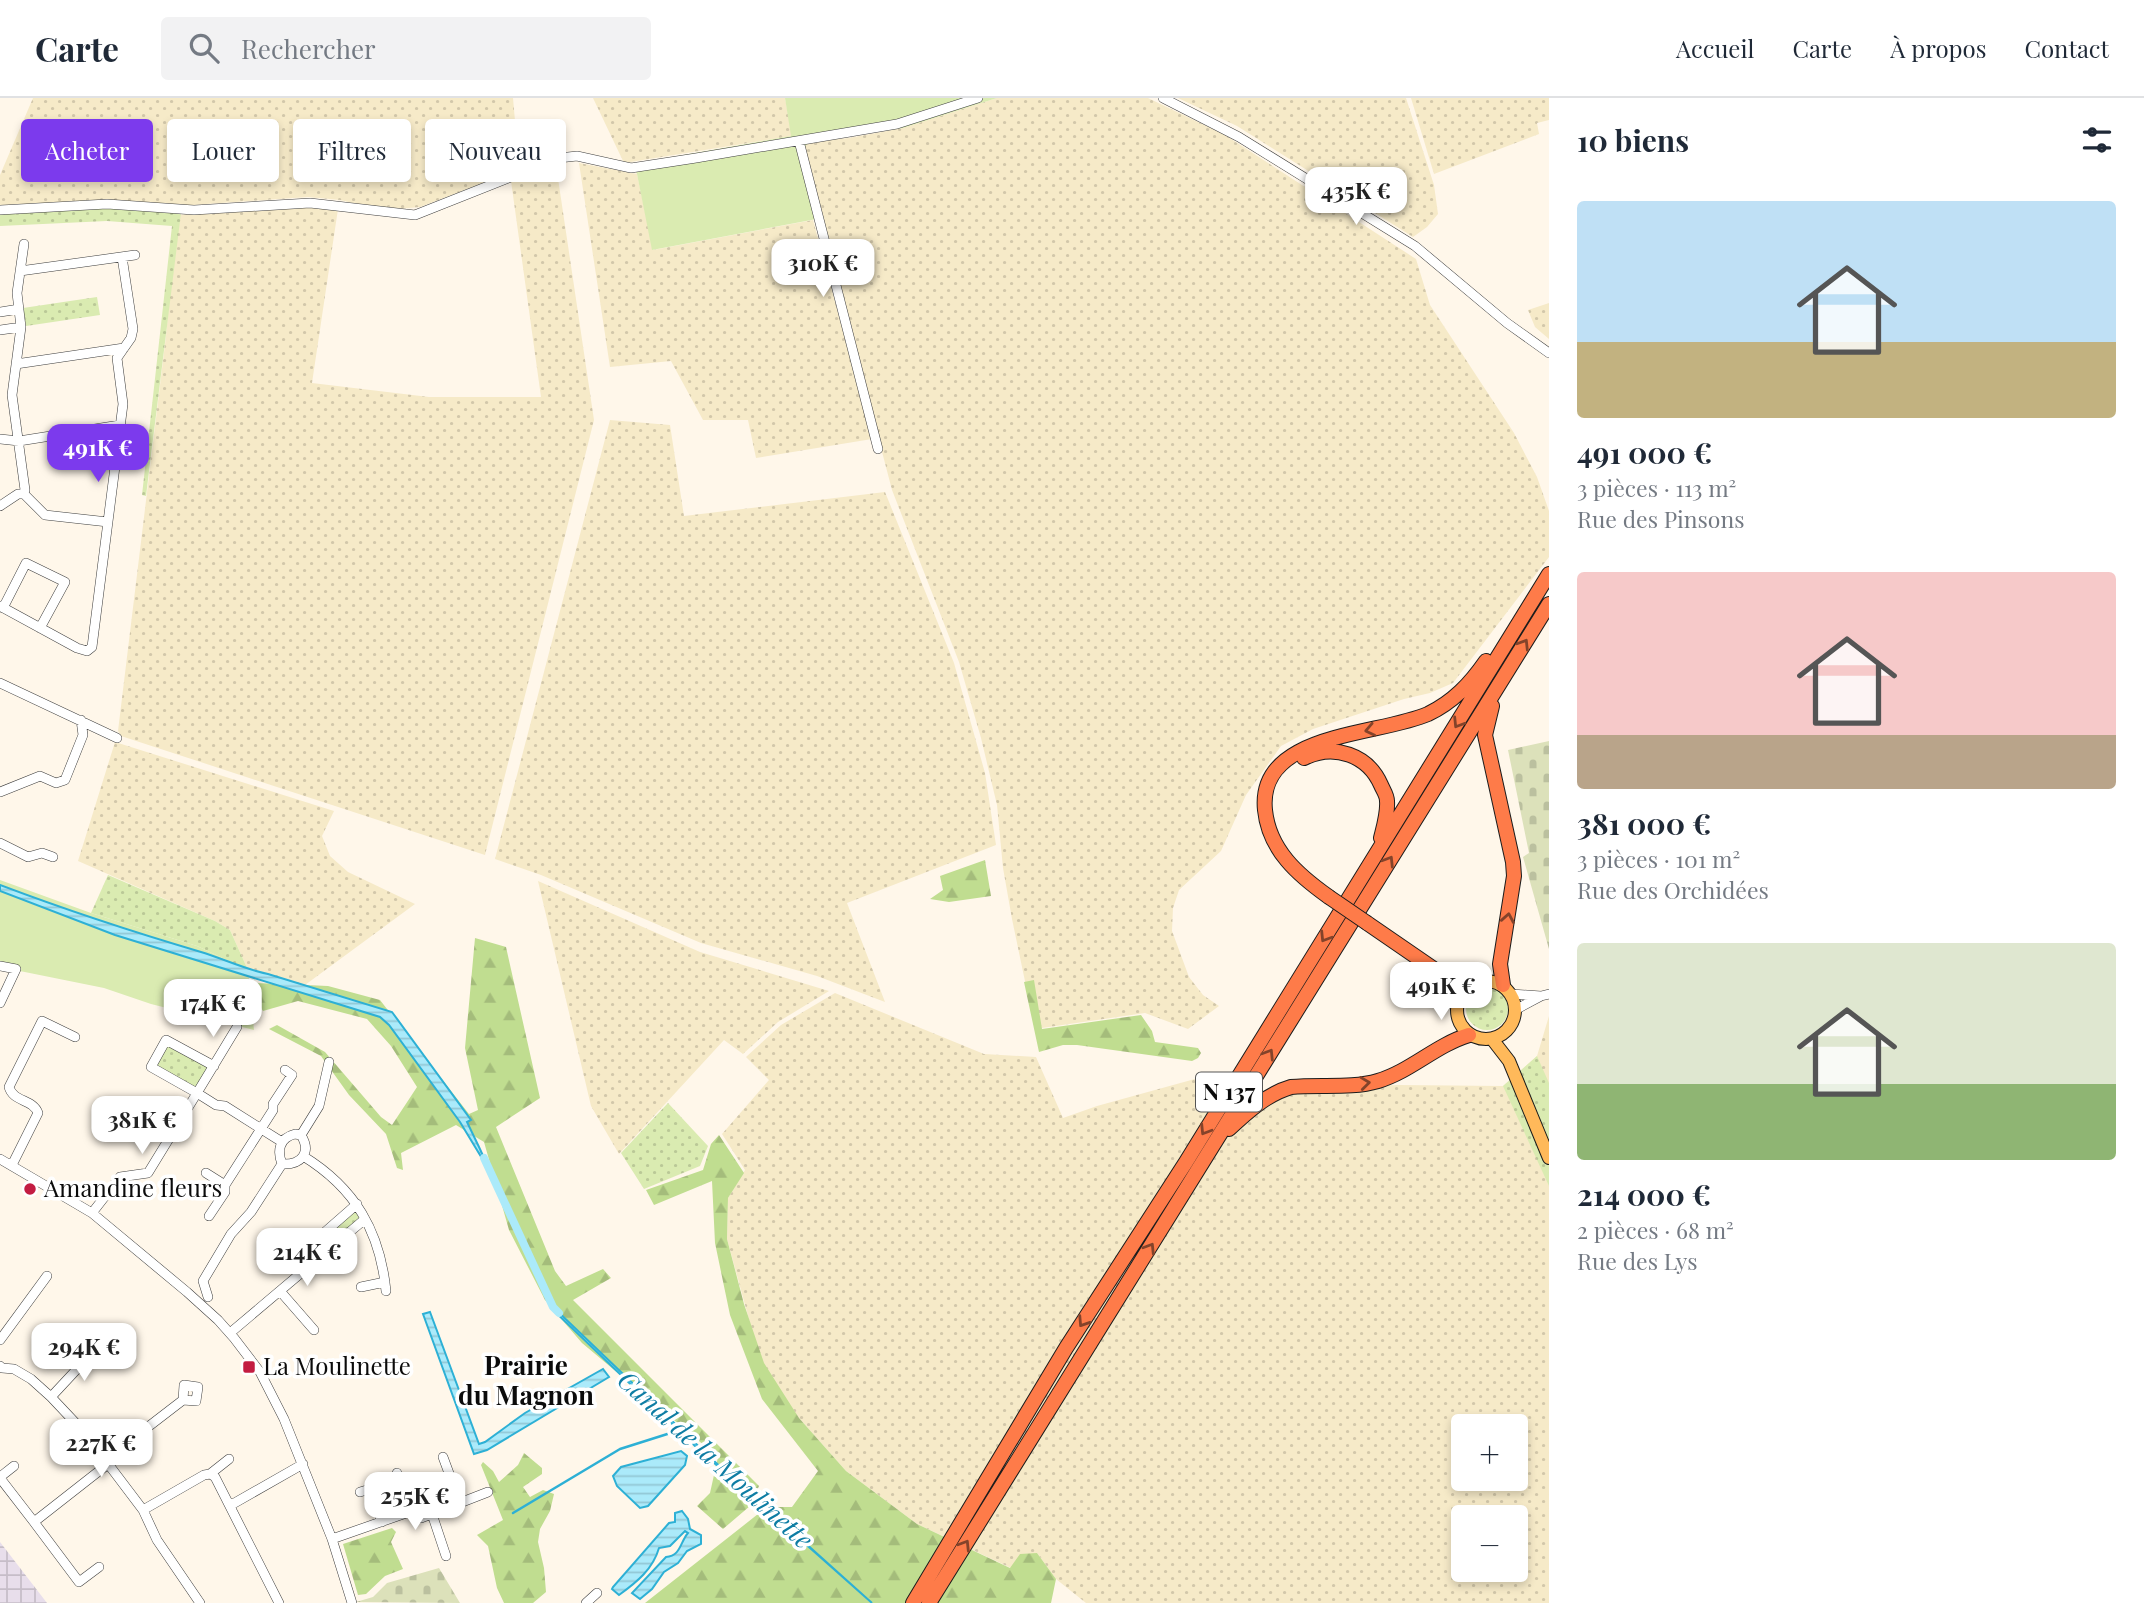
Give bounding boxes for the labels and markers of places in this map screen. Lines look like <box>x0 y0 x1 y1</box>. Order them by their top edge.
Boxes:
pin: 435K € <box>1299 167 1413 227</box>
pin: 310K € <box>766 240 880 299</box>
pin: 491K € <box>41 424 155 484</box>
pin: 491K € <box>1384 962 1498 1022</box>
pin: 174K € <box>156 979 270 1039</box>
pin: 381K € <box>85 1096 199 1156</box>
place label: Amandine fleurs <box>43 1171 222 1203</box>
marker: Amandine fleurs <box>22 1181 38 1197</box>
pin: 214K € <box>250 1228 364 1288</box>
pin: 294K € <box>27 1324 141 1383</box>
place label: La Moulinette <box>263 1349 411 1381</box>
marker: La Moulinette <box>241 1359 257 1375</box>
pin: 227K € <box>44 1420 158 1479</box>
pin: 255K € <box>358 1472 472 1532</box>

